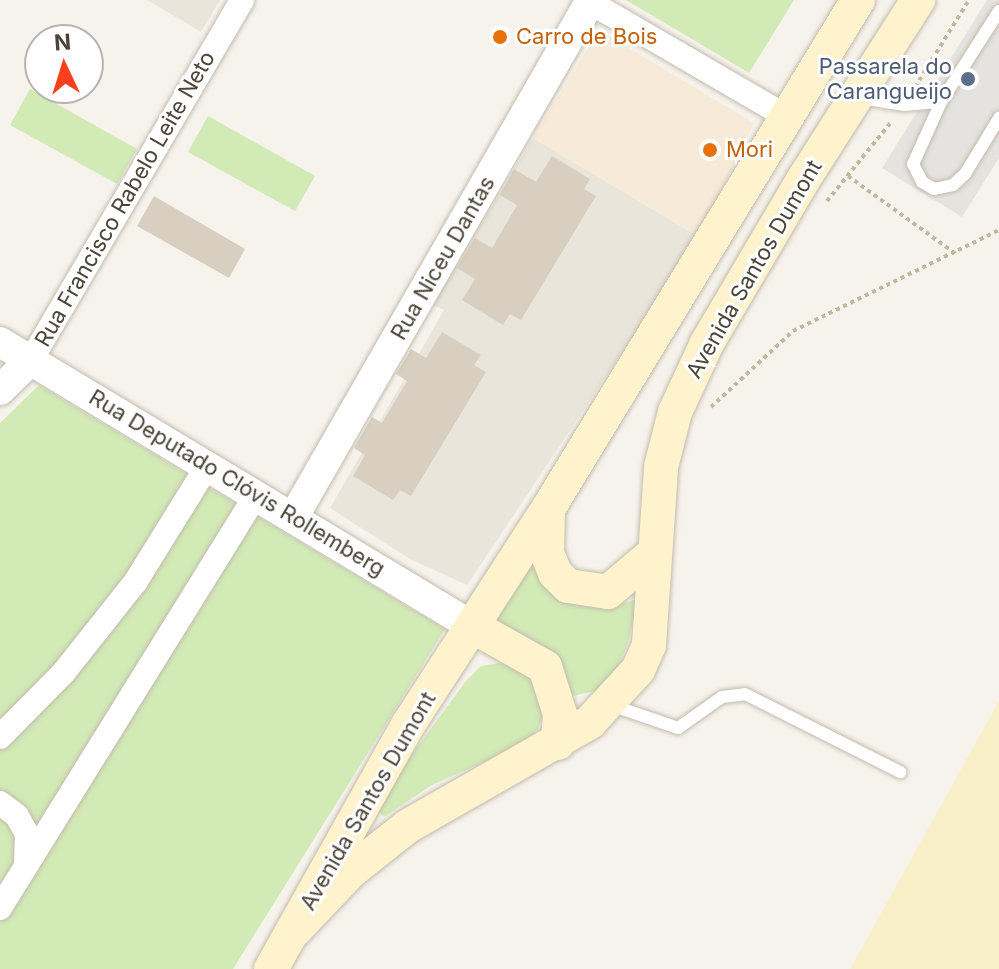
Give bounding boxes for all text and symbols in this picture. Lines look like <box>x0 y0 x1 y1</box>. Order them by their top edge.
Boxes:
north arrow <box>24 24 104 104</box>
place label: Carro de Bois <box>516 24 657 50</box>
text: N <box>53 28 72 56</box>
marker: Carro de Bois <box>491 28 509 46</box>
street label: Rua Francisco Rabelo Leite Neto <box>29 47 221 351</box>
place label: Passarela do Carangueijo <box>819 53 952 104</box>
marker: Passarela do Carangueijo <box>959 70 977 88</box>
place label: Mori <box>726 137 773 163</box>
marker: Mori <box>701 141 719 159</box>
street label: Avenida Santos Dumont <box>681 155 827 383</box>
street label: Rua Niceu Dantas <box>385 171 501 345</box>
street label: Rua Deputado Clóvis Rollemberg <box>84 384 390 582</box>
street label: Avenida Santos Dumont <box>295 687 441 915</box>

